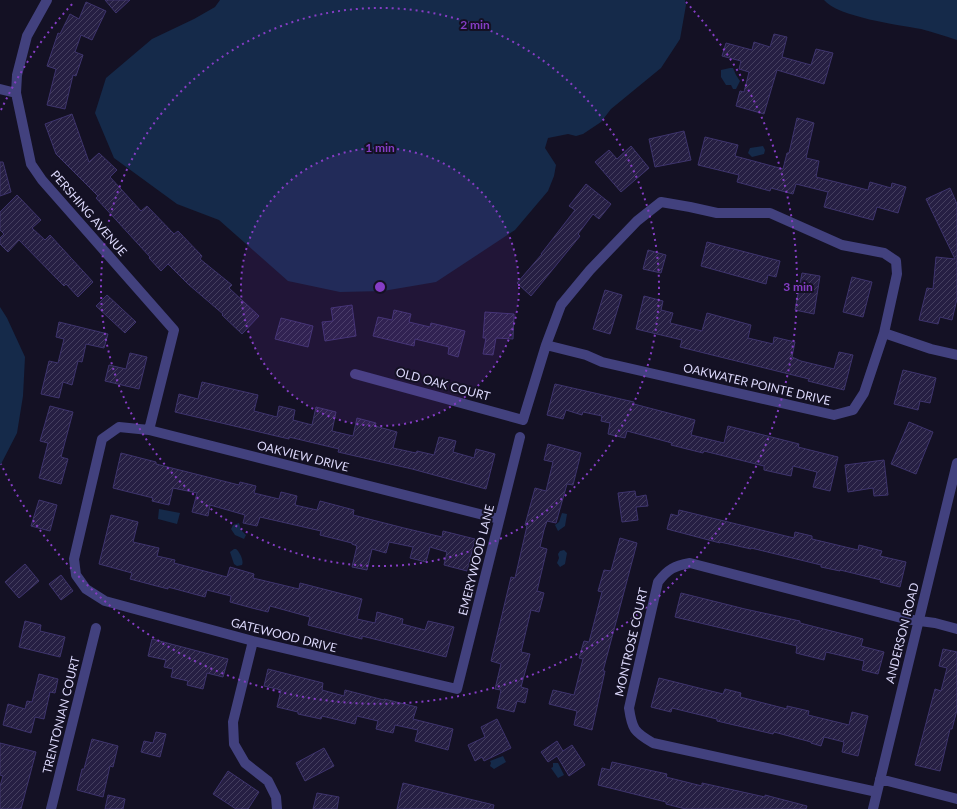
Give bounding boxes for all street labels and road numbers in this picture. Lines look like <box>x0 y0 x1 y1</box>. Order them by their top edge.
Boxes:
street label: PERSHING AVENUE <box>48 167 130 259</box>
street label: OAKWATER POINTE DRIVE <box>682 360 832 408</box>
street label: OLD OAK COURT <box>394 364 492 404</box>
street label: OAKVIEW DRIVE <box>255 437 351 475</box>
street label: EMERYWOOD LANE <box>455 503 497 617</box>
street label: ANDERSON ROAD <box>882 581 922 685</box>
street label: MONTROSE COURT <box>611 586 651 698</box>
street label: GATEWOOD DRIVE <box>229 615 339 655</box>
street label: TRENTONIAN COURT <box>39 655 83 775</box>

